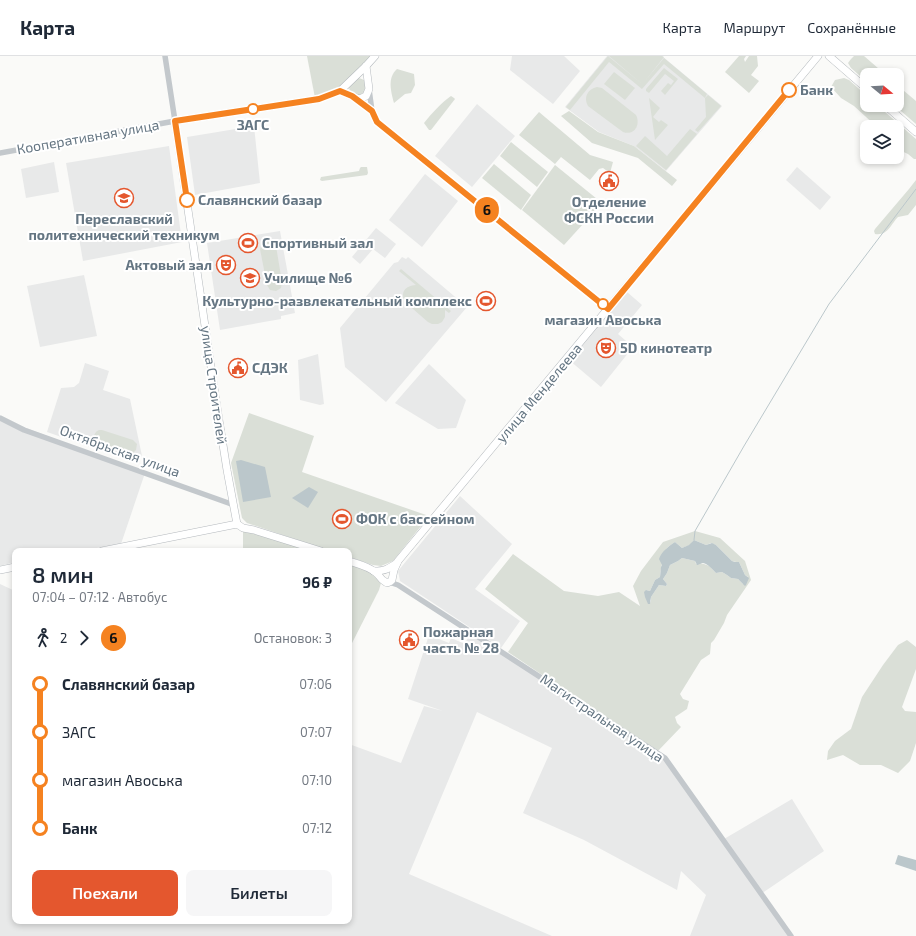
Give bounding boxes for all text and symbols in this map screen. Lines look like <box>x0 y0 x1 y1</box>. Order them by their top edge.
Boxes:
text: Карта <box>20 16 75 39</box>
text: Карта <box>663 19 701 36</box>
text: Маршрут <box>723 19 785 36</box>
text: Сохранённые <box>807 19 896 36</box>
north arrow <box>860 68 904 112</box>
map controls <box>860 68 904 164</box>
place label: Банк <box>800 81 833 98</box>
marker: Банк <box>781 82 797 98</box>
marker: ЗАГС <box>247 103 259 115</box>
street label: Кооперативная улица <box>15 116 160 157</box>
place label: ЗАГС <box>237 116 269 133</box>
button: layers <box>860 120 904 164</box>
public building icon: Отделение ФСКН России <box>598 170 620 192</box>
school or university icon: Переславский политехнический техникум <box>113 187 135 209</box>
place label: Славянский базар <box>198 191 322 208</box>
marker: Славянский базар <box>179 192 195 208</box>
place label: Отделение ФСКН России <box>564 193 654 226</box>
line badge: 6 <box>474 197 500 223</box>
text: 6 <box>483 201 491 218</box>
place label: Переславский политехнический техникум <box>28 210 220 243</box>
sports icon: Спортивный зал <box>237 232 259 254</box>
place label: Спортивный зал <box>262 234 374 251</box>
theatre icon: Актовый зал <box>215 254 237 276</box>
place label: Актовый зал <box>125 256 212 273</box>
school or university icon: Училище №6 <box>239 267 261 289</box>
place label: Училище №6 <box>264 269 352 286</box>
sports icon: Культурно-развлекательный комплекс <box>475 290 497 312</box>
place label: Культурно-развлекательный комплекс <box>202 292 472 309</box>
marker: магазин Авоська <box>597 298 609 310</box>
place label: магазин Авоська <box>545 311 661 328</box>
street label: улица Строителей <box>198 325 231 445</box>
theatre icon: 5D кинотеатр <box>595 337 617 359</box>
place label: 5D кинотеатр <box>620 339 712 356</box>
street label: улица Менделеева <box>492 340 585 446</box>
public building icon: СДЭК <box>227 357 249 379</box>
place label: СДЭК <box>252 359 288 376</box>
street label: Октябрьская улица <box>58 421 183 480</box>
sports icon: ФОК с бассейном <box>331 508 353 530</box>
place label: ФОК с бассейном <box>356 510 474 527</box>
text: 8 мин <box>32 561 94 587</box>
text: 96 ₽ <box>302 573 332 591</box>
text: 07:04 – 07:12 · Автобус <box>32 589 167 605</box>
place label: Пожарная часть № 28 <box>423 623 499 656</box>
icon: walk <box>32 627 54 649</box>
icon: forward <box>73 627 95 649</box>
text: 6 <box>109 629 118 646</box>
public building icon: Пожарная часть № 28 <box>398 629 420 651</box>
text: 2 <box>60 630 67 646</box>
text: Остановок: 3 <box>254 630 332 646</box>
street label: Магистральная улица <box>537 670 667 765</box>
text: Славянский базар <box>62 675 195 693</box>
text: 07:06 <box>299 676 332 692</box>
text: ЗАГС <box>62 723 96 741</box>
text: 07:07 <box>300 724 332 740</box>
text: магазин Авоська <box>62 771 183 789</box>
text: 07:10 <box>301 772 332 788</box>
text: Банк <box>62 819 98 837</box>
text: 07:12 <box>302 820 332 836</box>
button: Поехали <box>32 870 178 916</box>
button: Билеты <box>186 870 332 916</box>

